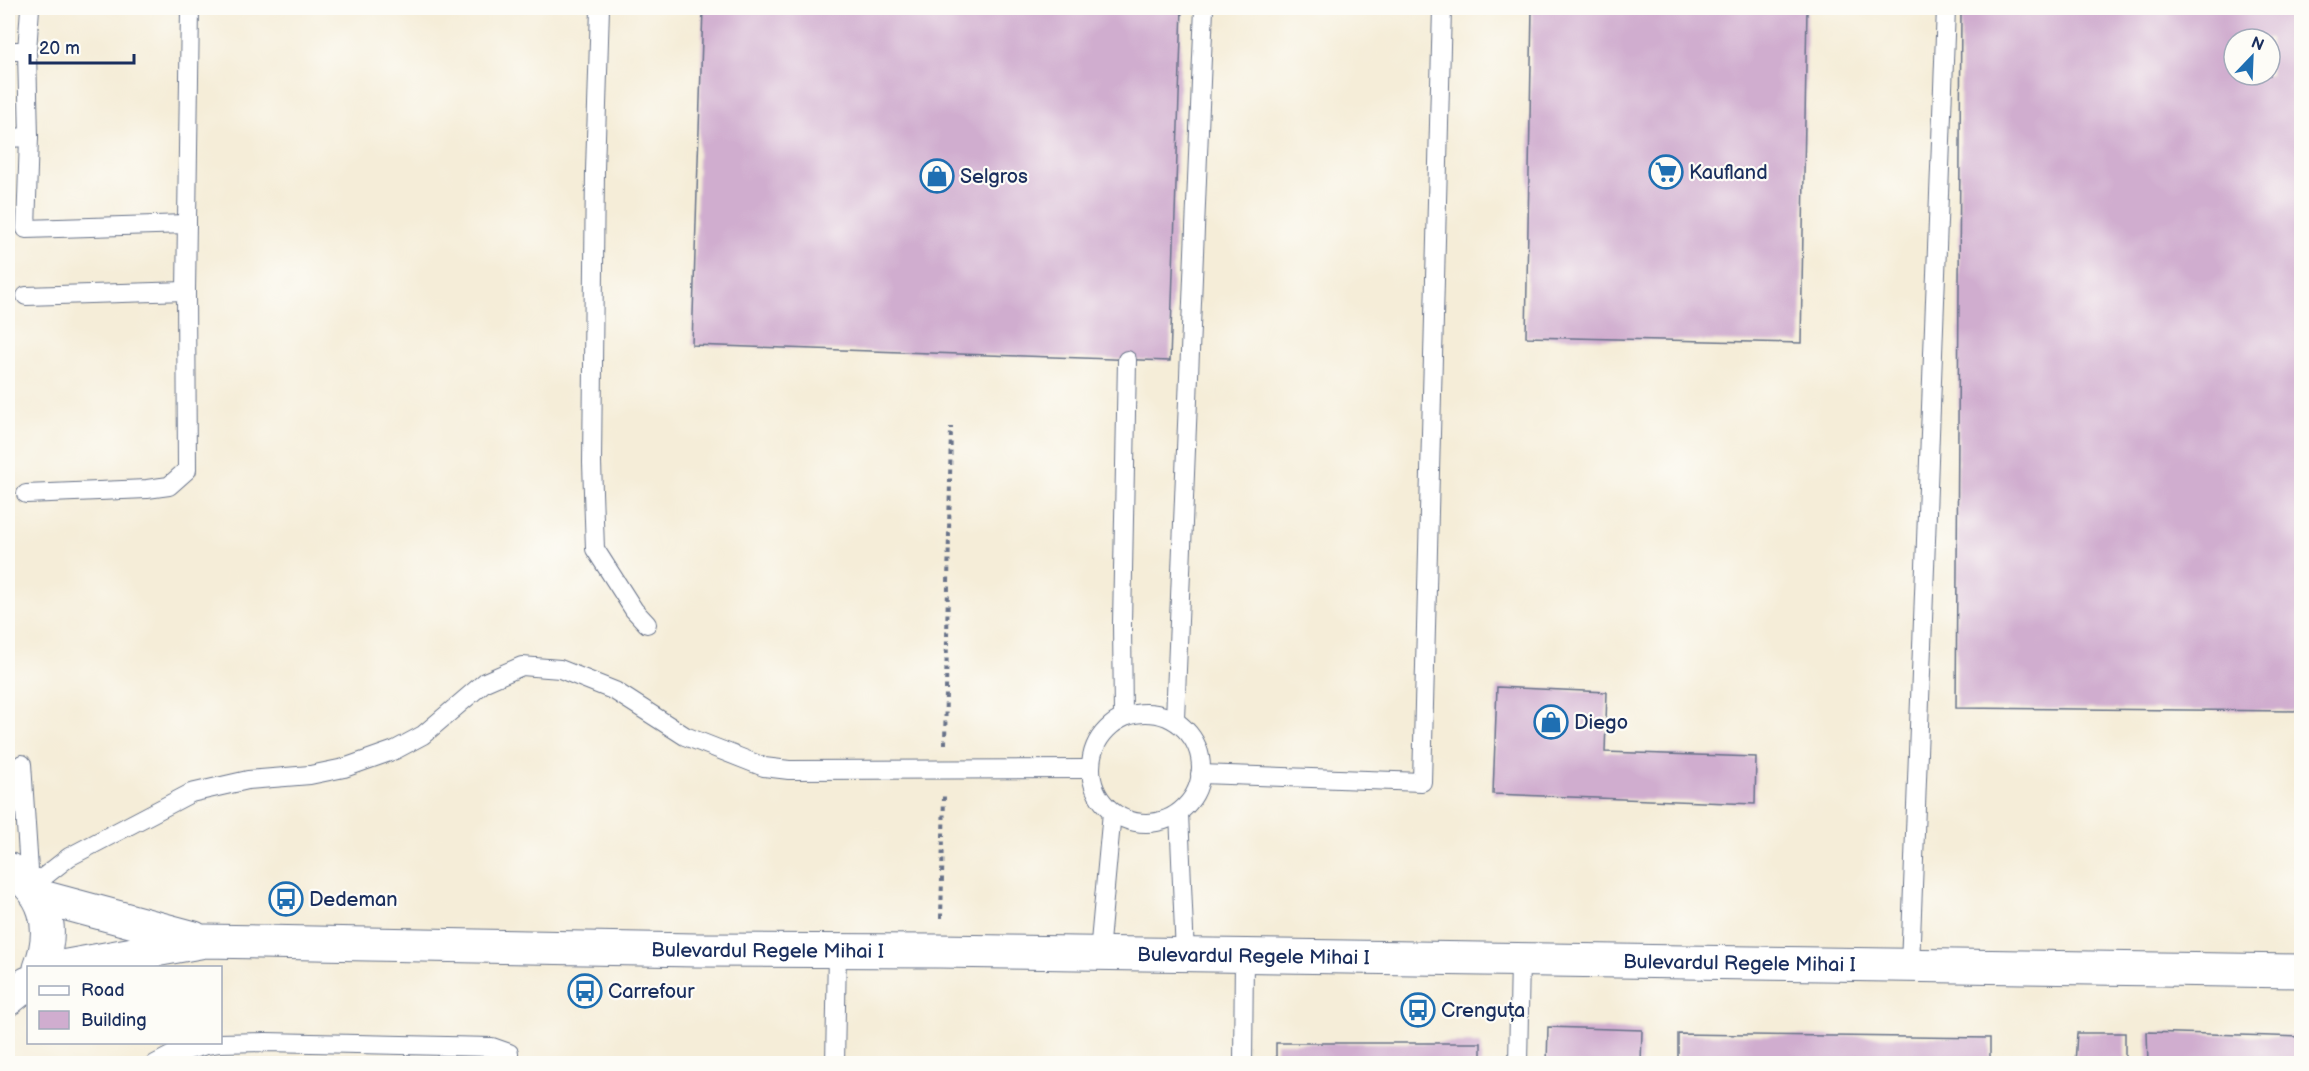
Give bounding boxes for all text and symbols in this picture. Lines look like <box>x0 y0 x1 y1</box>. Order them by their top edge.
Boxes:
scale bar <box>30 27 134 65</box>
north arrow <box>2222 27 2282 87</box>
text: N <box>2248 33 2267 56</box>
text: 20 m <box>39 38 80 59</box>
supermarket icon: Kaufland <box>1648 154 1684 190</box>
shop icon: Selgros <box>919 158 955 194</box>
place label: Kaufland <box>1689 161 1768 185</box>
place label: Selgros <box>960 165 1028 189</box>
shop icon: Diego <box>1533 704 1569 740</box>
place label: Diego <box>1574 711 1628 735</box>
bus stop icon: Dedeman <box>268 881 304 917</box>
place label: Dedeman <box>309 888 398 912</box>
street label: Bulevardul Regele Mihai I <box>651 938 884 964</box>
street label: Bulevardul Regele Mihai I <box>1137 943 1370 970</box>
street label: Bulevardul Regele Mihai I <box>1623 950 1856 977</box>
legend <box>27 966 222 1044</box>
bus stop icon: Carrefour <box>567 973 603 1009</box>
text: Road <box>81 980 125 1001</box>
place label: Carrefour <box>608 980 695 1004</box>
bus stop icon: Crenguța <box>1400 992 1436 1028</box>
place label: Crenguța <box>1441 999 1525 1023</box>
text: Building <box>81 1010 147 1031</box>

